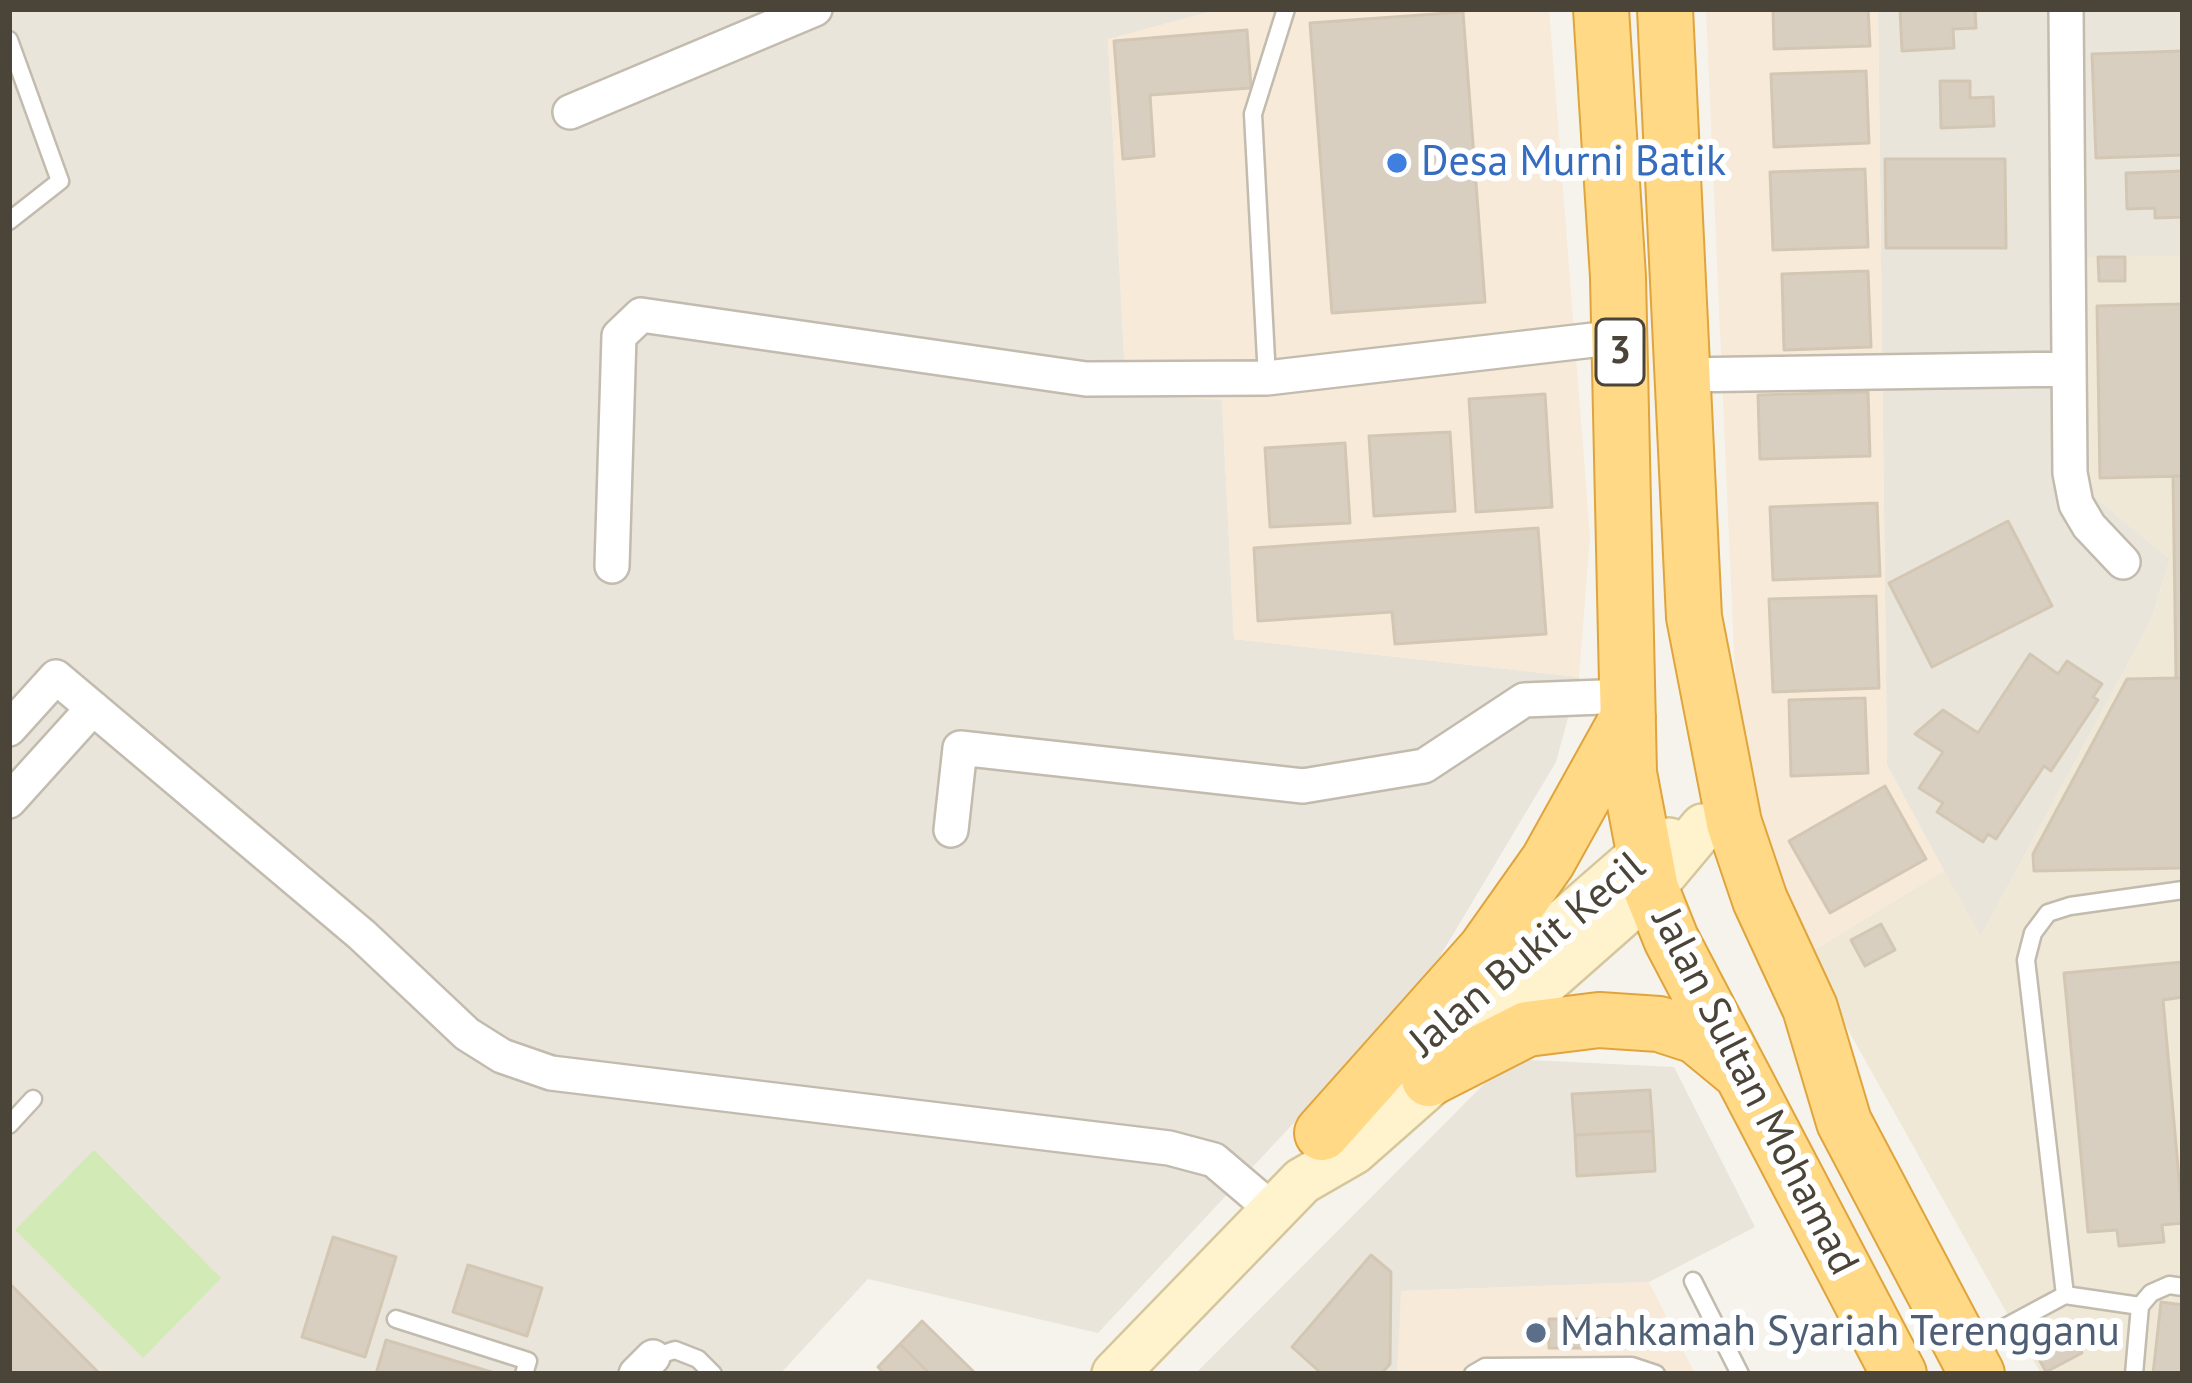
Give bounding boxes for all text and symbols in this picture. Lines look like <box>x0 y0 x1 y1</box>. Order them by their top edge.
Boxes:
place label: Desa Murni Batik <box>1421 138 1726 188</box>
marker: Desa Murni Batik <box>1384 150 1410 176</box>
road number: 3 <box>1596 319 1644 385</box>
street label: Jalan Bukit Kecil <box>1400 842 1656 1068</box>
street label: Jalan Sultan Mohamad <box>1640 901 1868 1283</box>
place label: Mahkamah Syariah Terengganu <box>1560 1308 2120 1358</box>
marker: Mahkamah Syariah Terengganu <box>1523 1320 1549 1346</box>

